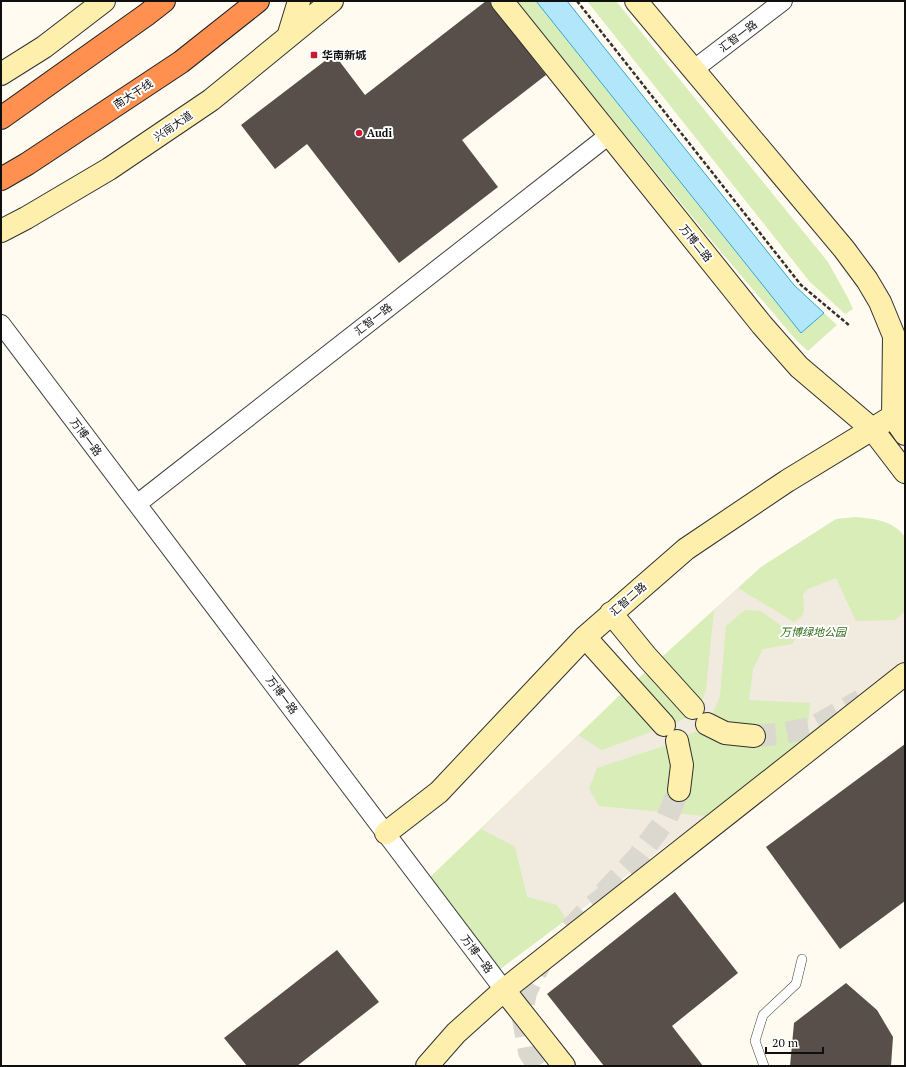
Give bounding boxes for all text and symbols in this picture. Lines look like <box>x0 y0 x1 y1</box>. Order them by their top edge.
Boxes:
street label: 汇智一路 <box>716 17 760 55</box>
place label: 华南新城 <box>322 48 367 62</box>
marker: 华南新城 <box>309 50 319 60</box>
street label: 南大干线 <box>111 76 155 112</box>
street label: 兴南大道 <box>151 108 195 144</box>
place label: Audi <box>367 126 392 140</box>
marker: Audi <box>354 128 364 138</box>
street label: 万博二路 <box>677 221 715 265</box>
street label: 汇智一路 <box>351 300 395 338</box>
street label: 万博一路 <box>67 415 105 459</box>
street label: 汇智二路 <box>607 579 649 619</box>
park label: 万博绿地公园 <box>780 625 848 639</box>
street label: 万博一路 <box>263 673 301 717</box>
street label: 万博一路 <box>458 932 496 976</box>
scale bar <box>766 1029 823 1055</box>
text: 20 m <box>772 1035 799 1050</box>

